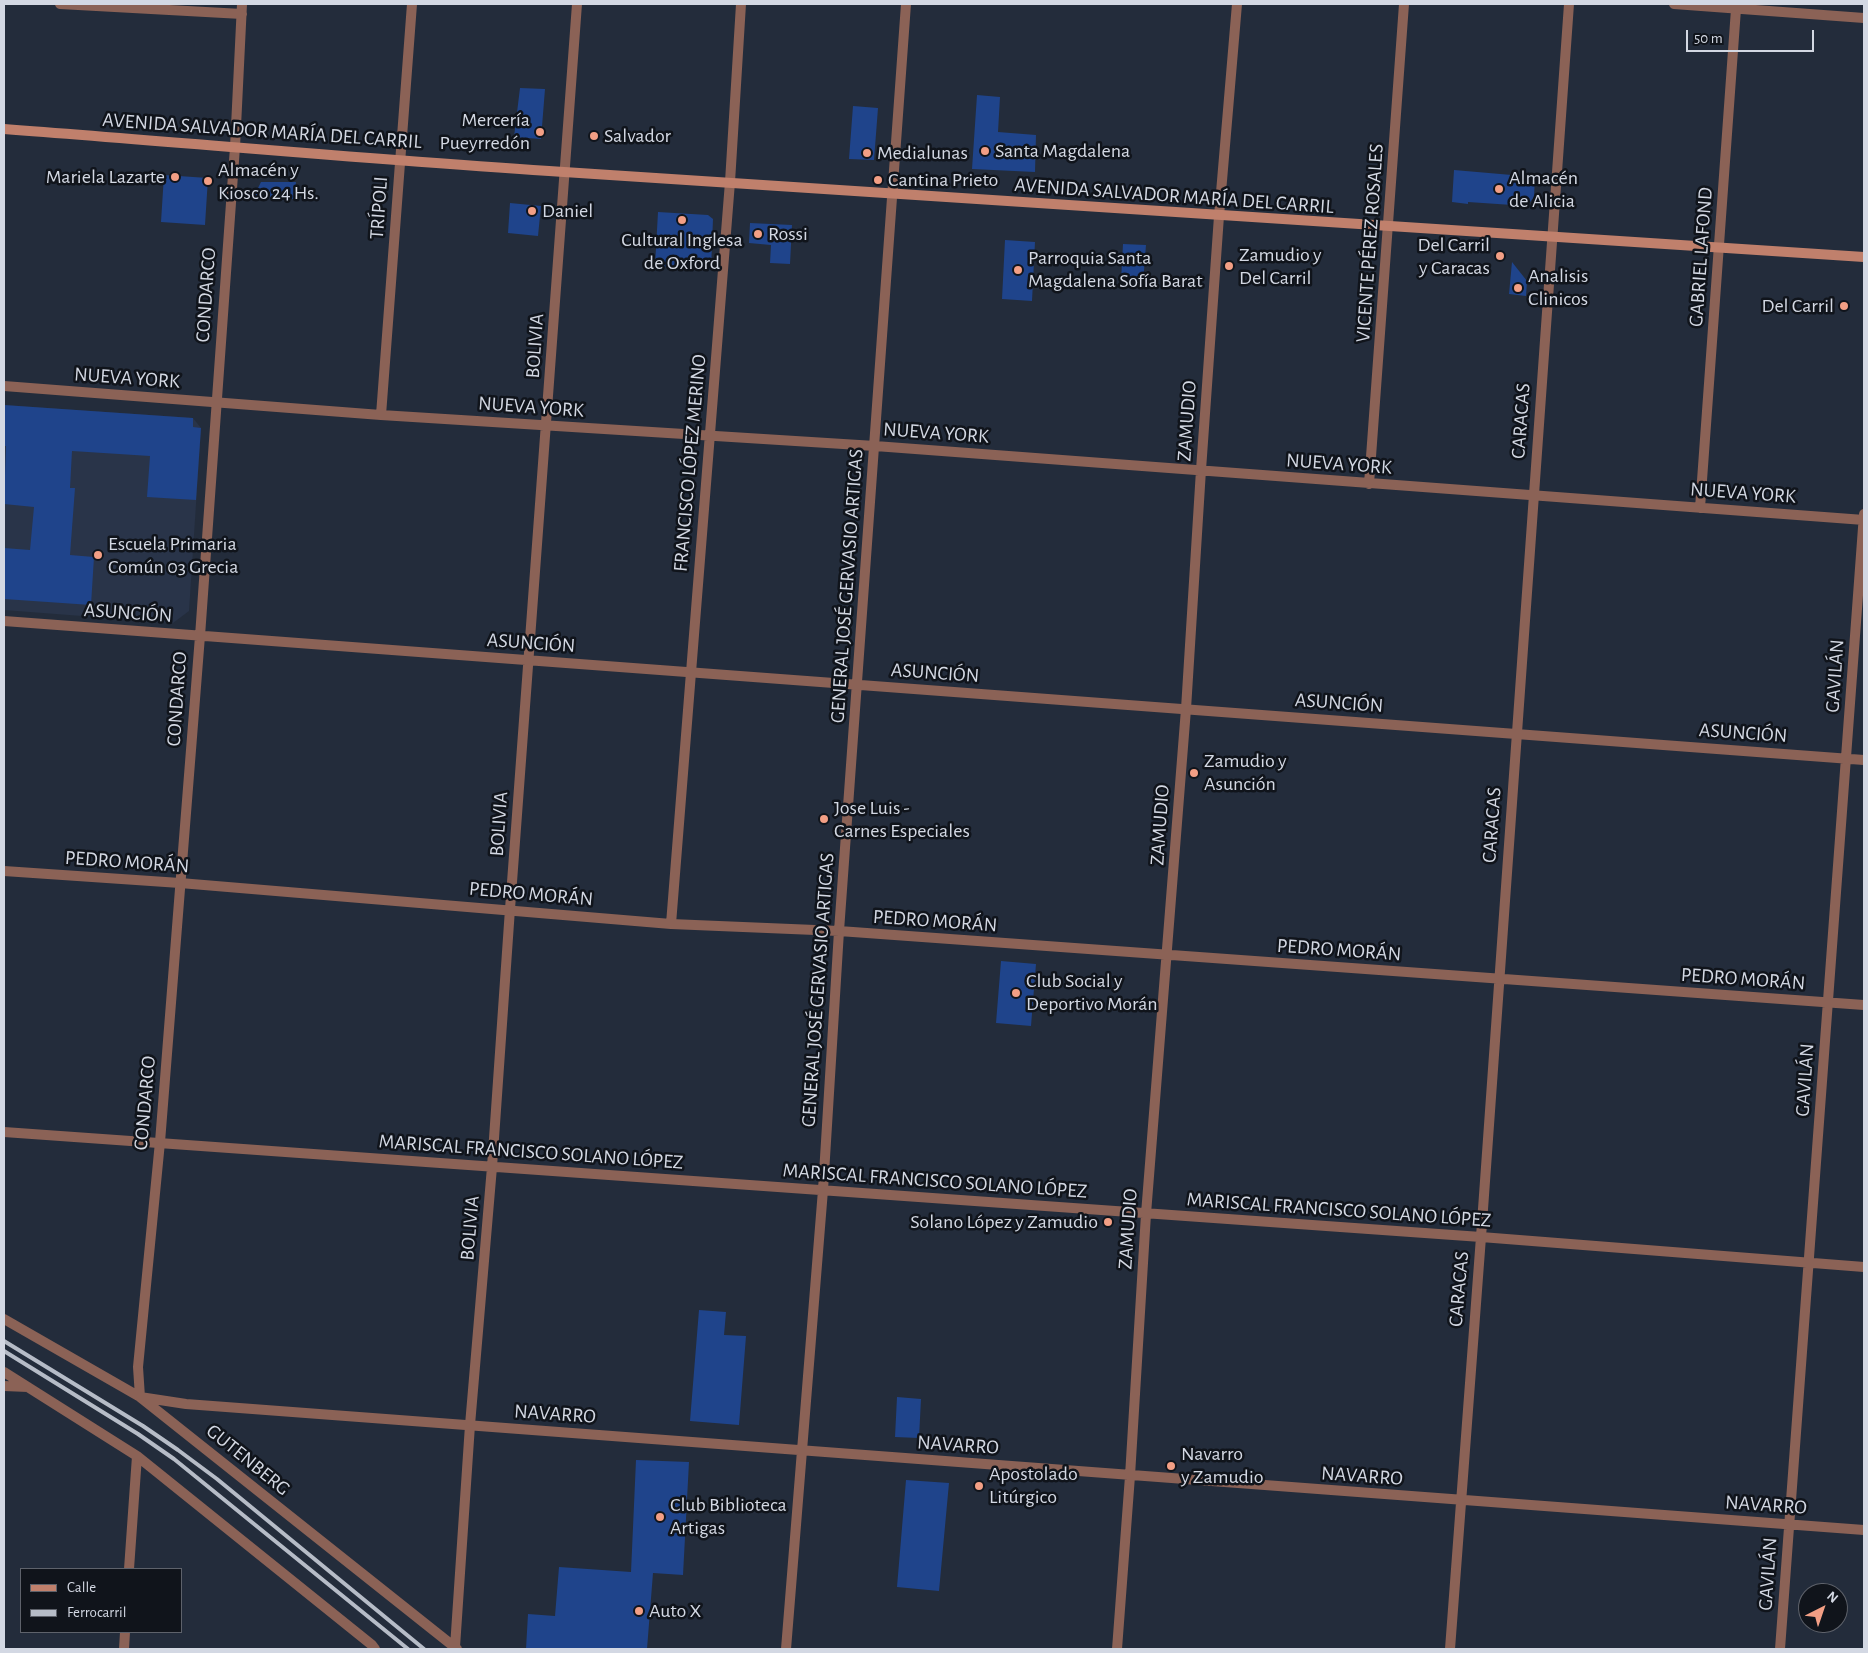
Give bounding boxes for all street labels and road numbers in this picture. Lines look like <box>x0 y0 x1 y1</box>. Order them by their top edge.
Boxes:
street label: AVENIDA SALVADOR MARÍA DEL CARRIL <box>102 108 422 154</box>
street label: VICENTE PÉREZ ROSALES <box>1351 143 1389 343</box>
street label: AVENIDA SALVADOR MARÍA DEL CARRIL <box>1014 173 1334 219</box>
street label: TRÍPOLI <box>365 176 393 240</box>
street label: GABRIEL LAFOND <box>1684 186 1718 328</box>
street label: CONDARCO <box>191 247 221 343</box>
street label: BOLIVIA <box>521 313 549 379</box>
street label: FRANCISCO LÓPEZ MERINO <box>669 353 711 573</box>
street label: NUEVA YORK <box>73 362 181 394</box>
street label: ZAMUDIO <box>1172 380 1202 462</box>
street label: CARACAS <box>1506 382 1536 460</box>
street label: NUEVA YORK <box>477 391 585 423</box>
street label: NUEVA YORK <box>882 417 990 449</box>
street label: GENERAL JOSÉ GERVASIO ARTIGAS <box>825 448 869 724</box>
street label: NUEVA YORK <box>1285 448 1393 480</box>
street label: NUEVA YORK <box>1689 477 1797 509</box>
street label: ASUNCIÓN <box>83 598 173 628</box>
street label: ASUNCIÓN <box>486 628 576 658</box>
street label: GAVILÁN <box>1820 639 1850 713</box>
street label: CONDARCO <box>162 651 192 747</box>
street label: ASUNCIÓN <box>890 658 980 688</box>
street label: ASUNCIÓN <box>1294 688 1384 718</box>
street label: ASUNCIÓN <box>1698 718 1788 748</box>
street label: ZAMUDIO <box>1145 784 1175 866</box>
street label: CARACAS <box>1477 786 1507 864</box>
street label: BOLIVIA <box>485 791 513 857</box>
street label: PEDRO MORÁN <box>64 846 190 878</box>
street label: GENERAL JOSÉ GERVASIO ARTIGAS <box>796 852 840 1128</box>
street label: PEDRO MORÁN <box>468 877 594 911</box>
street label: PEDRO MORÁN <box>872 905 998 937</box>
street label: PEDRO MORÁN <box>1276 934 1402 966</box>
street label: PEDRO MORÁN <box>1680 963 1806 995</box>
street label: GAVILÁN <box>1790 1043 1820 1117</box>
street label: CONDARCO <box>129 1055 161 1151</box>
street label: MARISCAL FRANCISCO SOLANO LÓPEZ <box>378 1129 684 1175</box>
street label: MARISCAL FRANCISCO SOLANO LÓPEZ <box>782 1158 1088 1204</box>
street label: MARISCAL FRANCISCO SOLANO LÓPEZ <box>1186 1187 1492 1233</box>
street label: ZAMUDIO <box>1113 1188 1143 1270</box>
street label: BOLIVIA <box>455 1195 485 1261</box>
street label: CARACAS <box>1444 1250 1474 1328</box>
street label: NAVARRO <box>513 1399 597 1429</box>
street label: GUTENBERG <box>201 1419 295 1501</box>
street label: NAVARRO <box>916 1430 1000 1460</box>
street label: NAVARRO <box>1320 1461 1404 1491</box>
street label: NAVARRO <box>1724 1490 1808 1520</box>
street label: GAVILÁN <box>1753 1537 1783 1611</box>

